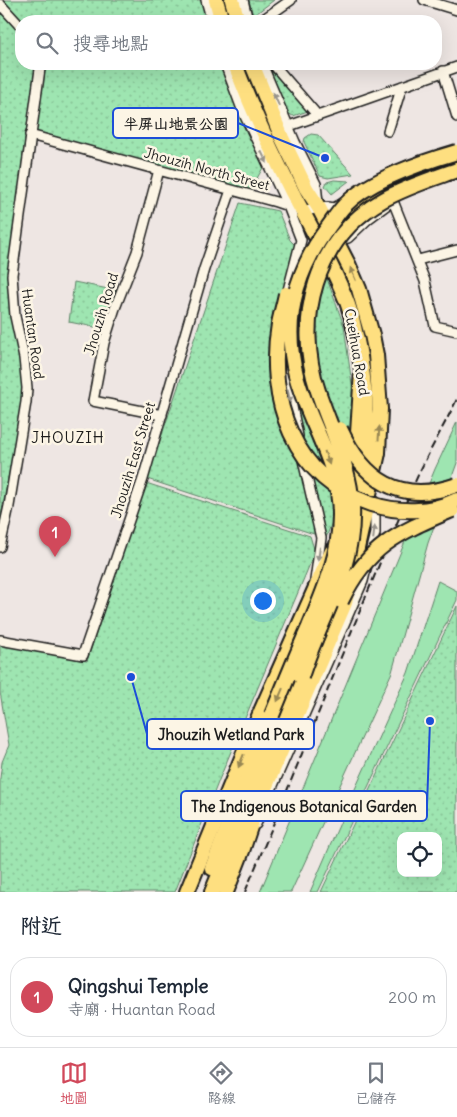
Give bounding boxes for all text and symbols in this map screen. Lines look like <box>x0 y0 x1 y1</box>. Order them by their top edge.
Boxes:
search box <box>15 15 442 70</box>
icon: search <box>33 29 61 57</box>
text: 搜尋地點 <box>73 31 149 55</box>
one-way arrow <box>272 92 280 106</box>
callout: 半屏山地景公園 <box>113 108 238 138</box>
text: 半屏山地景公園 <box>123 114 229 133</box>
street label: Jhouzih North Street <box>142 144 272 194</box>
one-way arrow <box>260 150 268 164</box>
one-way arrow <box>348 267 356 282</box>
street label: Jhouzih Road <box>80 270 122 358</box>
street label: Huantan Road <box>18 288 48 380</box>
street label: Cueihua Road <box>340 307 374 397</box>
one-way arrow <box>285 388 293 403</box>
street label: Jhouzih East Street <box>107 399 159 520</box>
one-way arrow <box>375 425 383 441</box>
district label: JHOUZIH <box>31 428 105 447</box>
one-way arrow <box>323 451 331 466</box>
pin: 1 <box>39 516 71 557</box>
one-way arrow <box>370 524 378 540</box>
one-way arrow <box>314 547 322 563</box>
your location <box>250 588 276 614</box>
one-way arrow <box>276 688 284 702</box>
callout: Jhouzih Wetland Park <box>147 719 314 749</box>
text: Jhouzih Wetland Park <box>158 725 305 744</box>
one-way arrow <box>237 754 245 768</box>
callout: The Indigenous Botanical Garden <box>181 791 427 821</box>
text: The Indigenous Botanical Garden <box>191 797 417 817</box>
map controls <box>397 832 442 877</box>
button: locate <box>397 832 442 877</box>
text: 附近 <box>20 912 62 939</box>
text: Qingshui Temple <box>68 974 208 998</box>
text: 1 <box>34 987 40 1007</box>
text: 200 m <box>388 987 436 1007</box>
text: 寺廟 · Huantan Road <box>68 999 215 1019</box>
tab: 地圖 <box>60 1059 88 1107</box>
tab: 路線 <box>207 1059 235 1107</box>
tab: 已儲存 <box>355 1059 397 1107</box>

